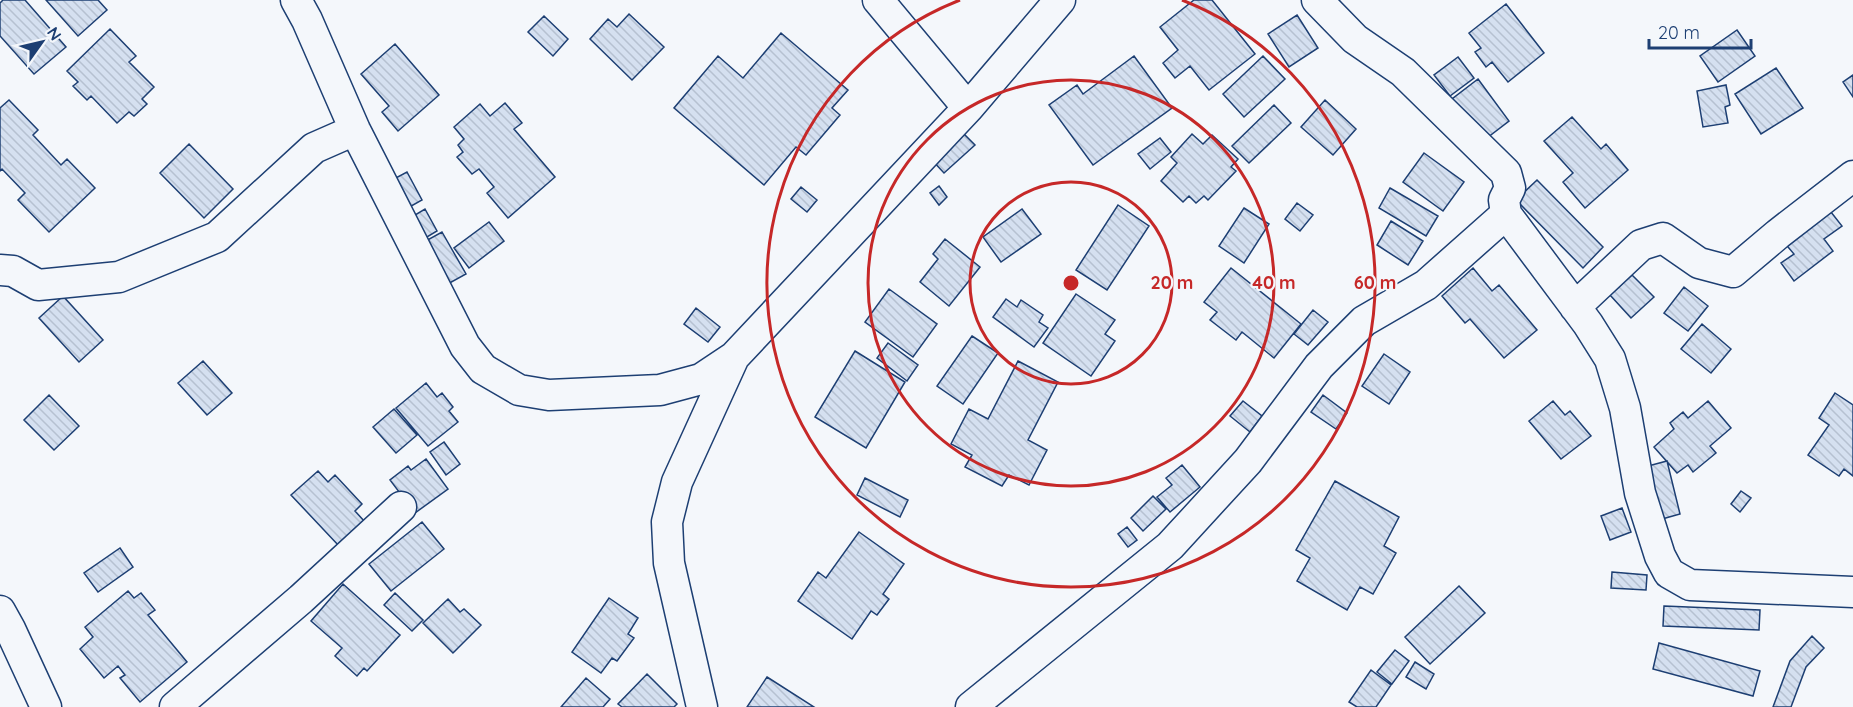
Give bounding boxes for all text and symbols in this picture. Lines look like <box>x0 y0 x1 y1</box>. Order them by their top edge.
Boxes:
north arrow <box>12 12 72 72</box>
scale bar <box>1649 12 1751 50</box>
text: 20 m <box>1658 21 1700 44</box>
text: N <box>43 23 66 44</box>
text: 20 m <box>1151 271 1193 294</box>
text: 40 m <box>1252 271 1296 294</box>
text: 60 m <box>1354 271 1396 294</box>
centre of rings <box>1061 273 1081 293</box>

